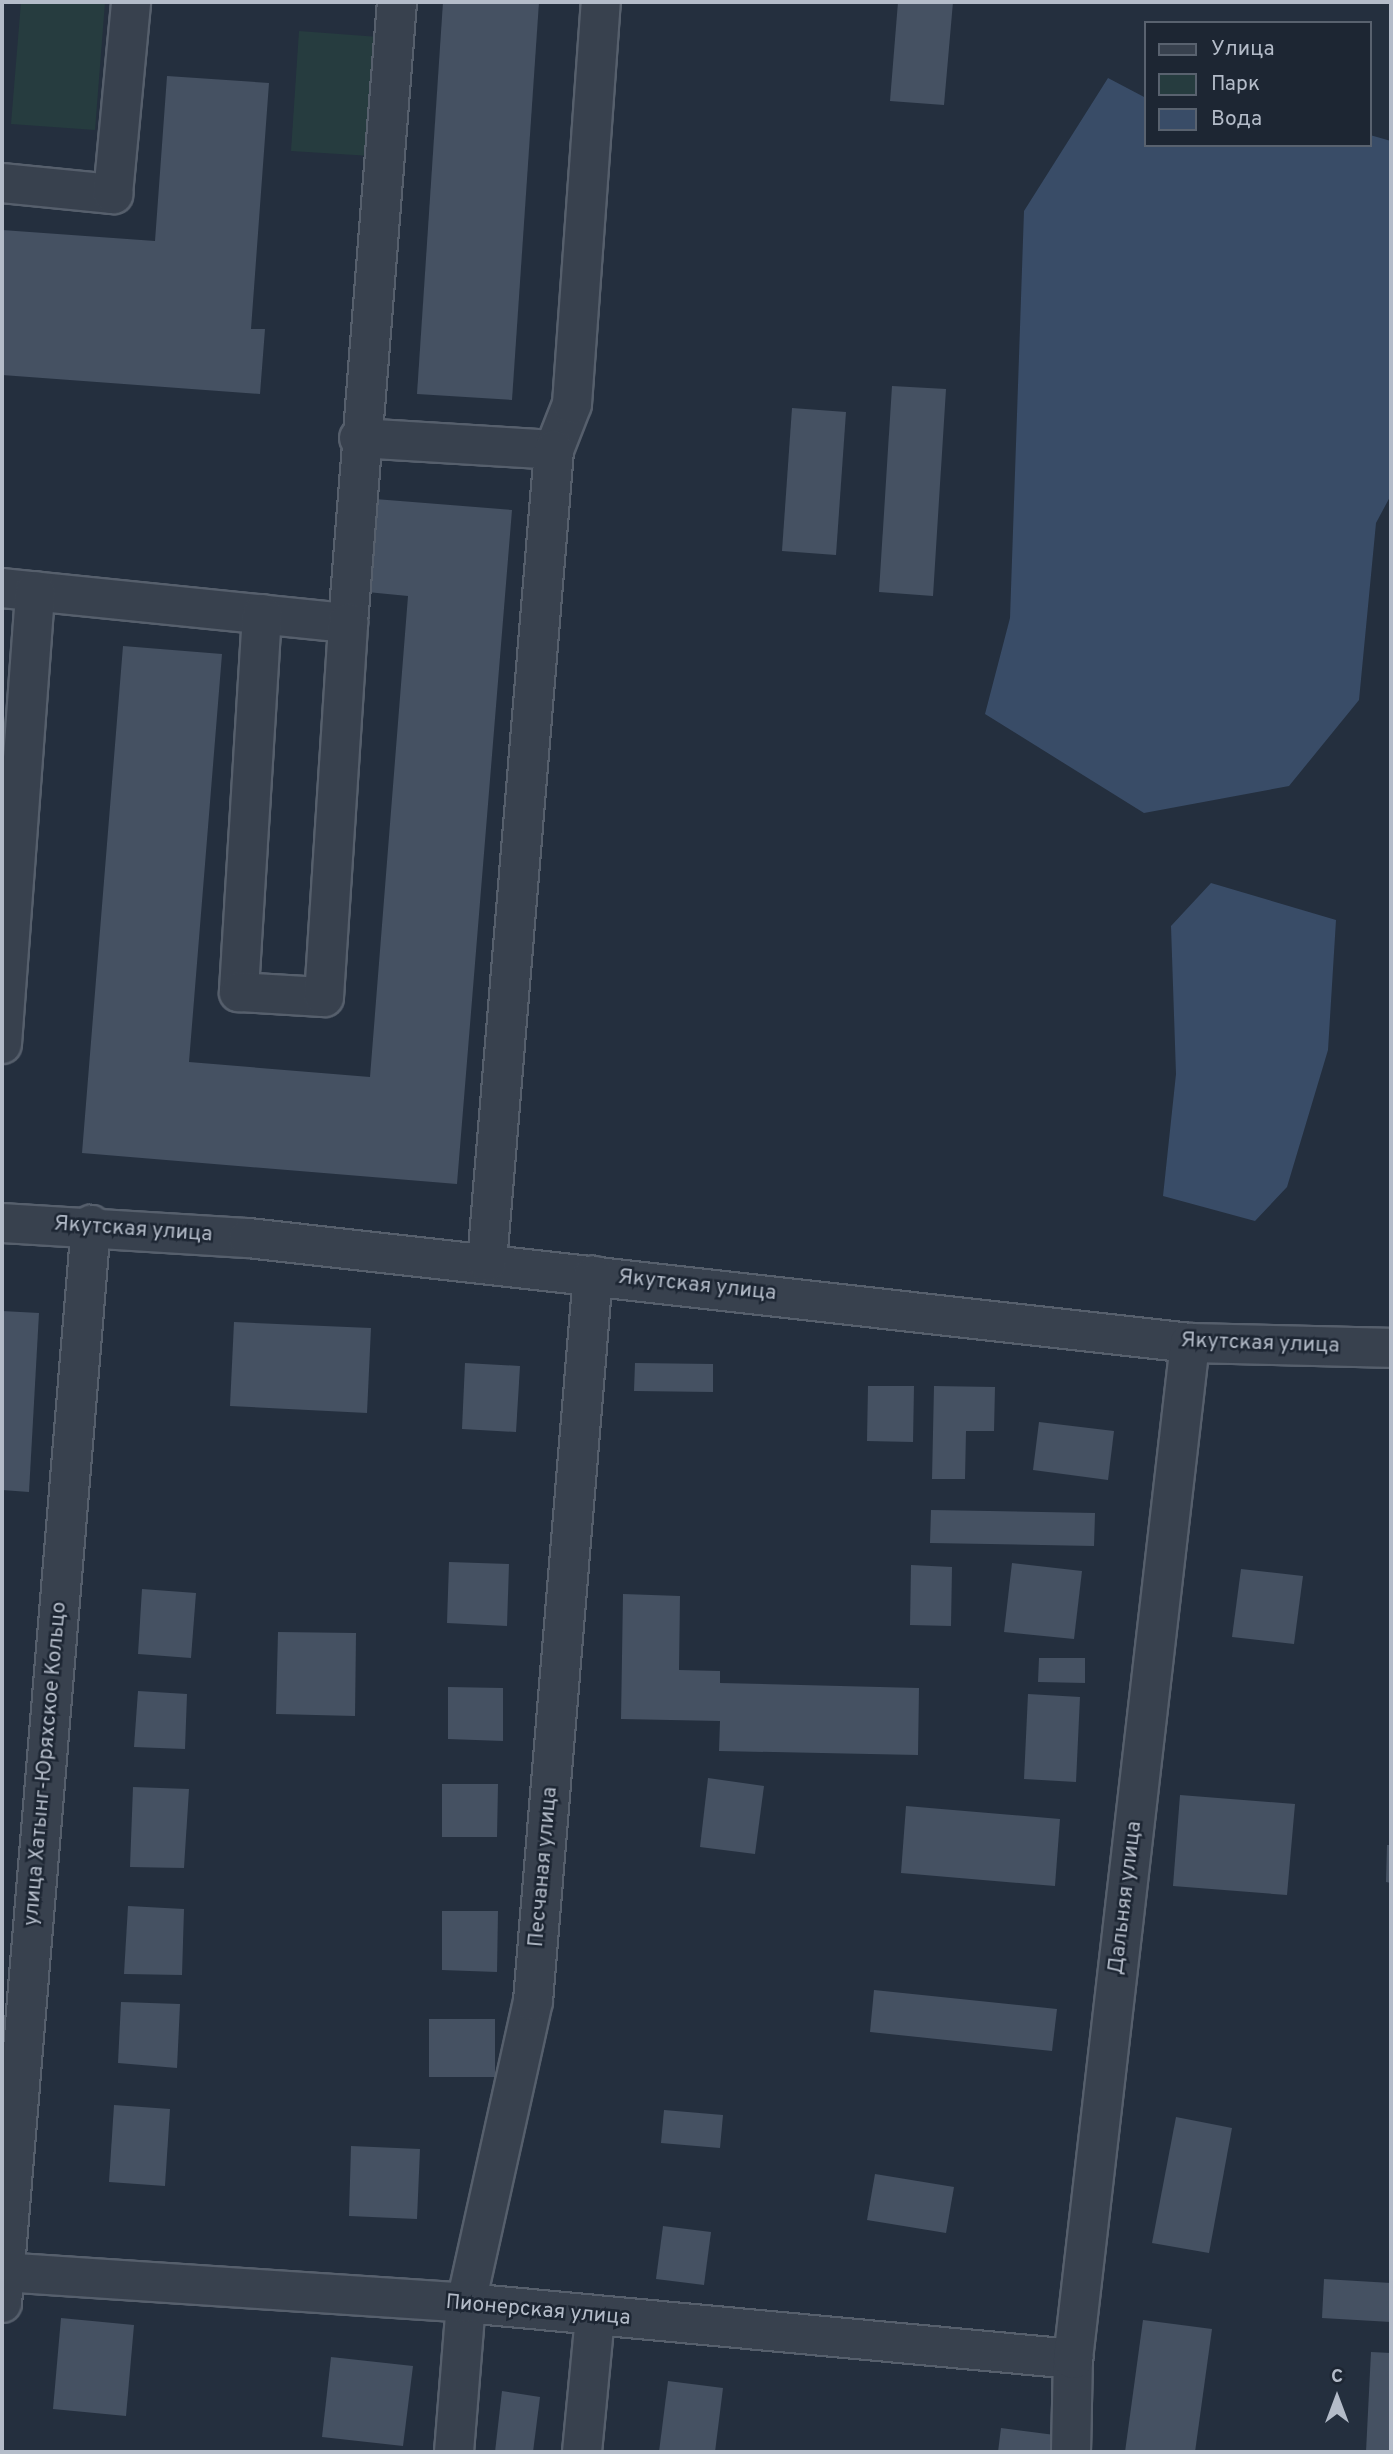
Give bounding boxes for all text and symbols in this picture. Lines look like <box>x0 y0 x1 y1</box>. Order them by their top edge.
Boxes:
legend <box>1144 21 1372 147</box>
text: Улица <box>1211 36 1275 63</box>
text: Парк <box>1211 71 1260 98</box>
text: Вода <box>1211 106 1262 133</box>
street label: Якутская улица <box>53 1212 213 1248</box>
street label: Якутская улица <box>617 1265 777 1307</box>
street label: Якутская улица <box>1180 1329 1340 1359</box>
street label: улица Хатынг-Юряхское Кольцо <box>19 1601 73 1927</box>
street label: Песчаная улица <box>524 1786 564 1948</box>
street label: Дальняя улица <box>1104 1820 1148 1976</box>
street label: Пионерская улица <box>445 2290 631 2332</box>
north arrow <box>1302 2363 1372 2433</box>
text: С <box>1331 2365 1343 2389</box>

